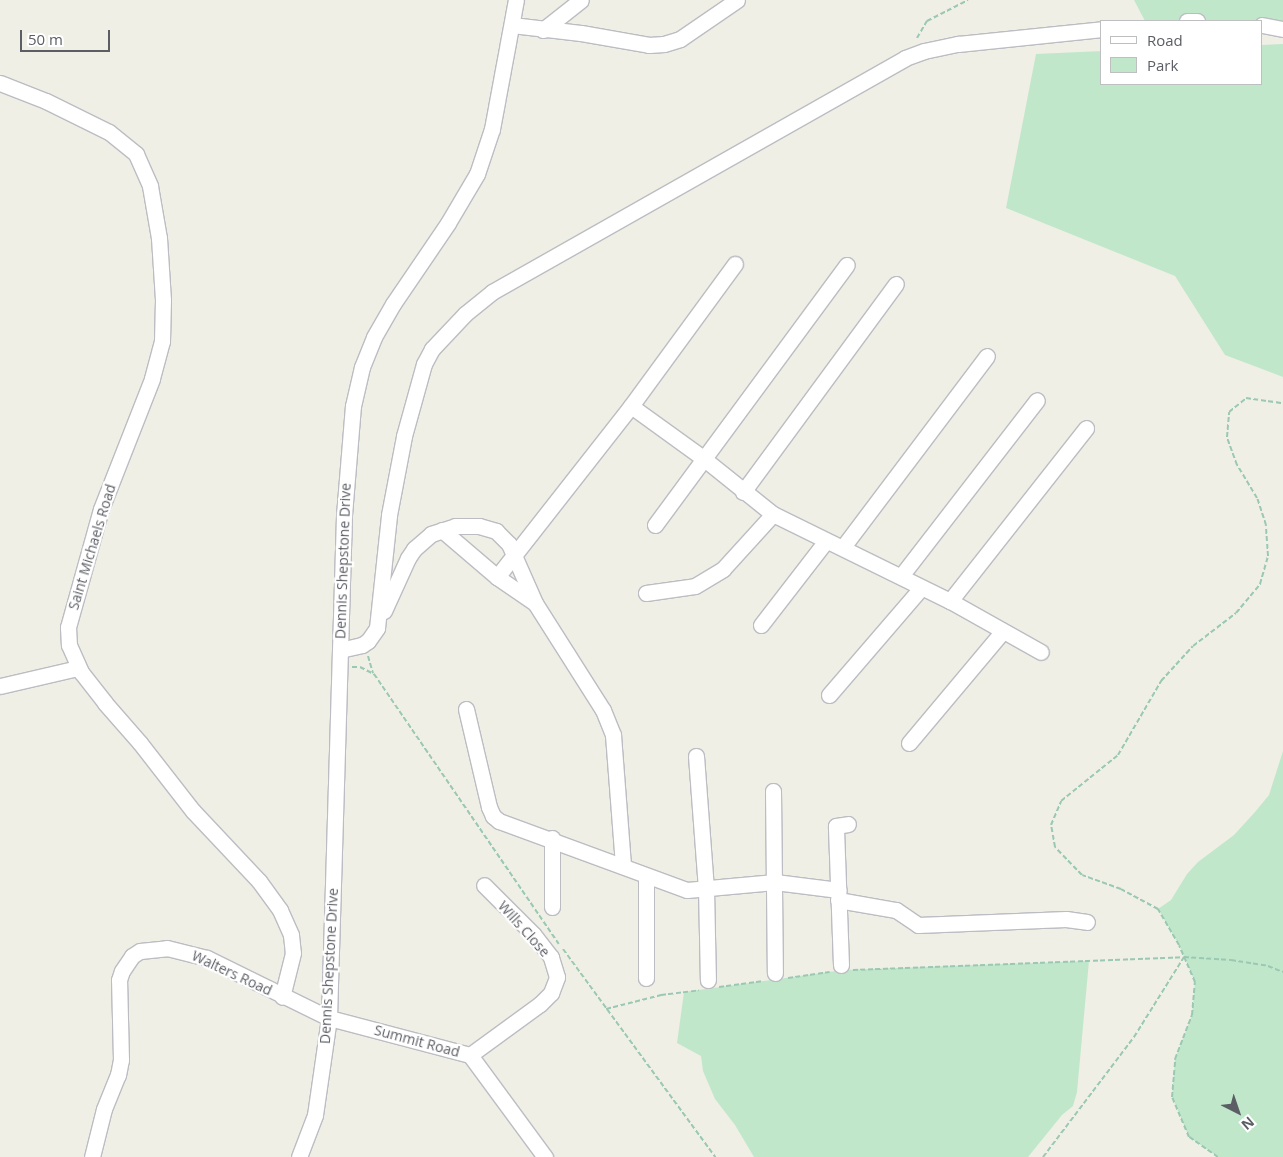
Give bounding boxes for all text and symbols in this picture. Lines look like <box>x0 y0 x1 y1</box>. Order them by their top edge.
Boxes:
scale bar <box>22 20 112 52</box>
legend <box>1100 20 1263 85</box>
text: 50 m <box>28 29 63 49</box>
text: Road <box>1147 30 1183 50</box>
text: Park <box>1147 55 1178 75</box>
street label: Saint Michaels Road <box>65 482 119 612</box>
street label: Dennis Shepstone Drive <box>332 483 354 639</box>
street label: Dennis Shepstone Drive <box>317 888 341 1044</box>
street label: Wills Close <box>495 898 553 960</box>
street label: Walters Road <box>189 947 275 999</box>
street label: Summit Road <box>372 1022 462 1060</box>
north arrow <box>1213 1087 1263 1137</box>
text: N <box>1238 1113 1259 1135</box>

